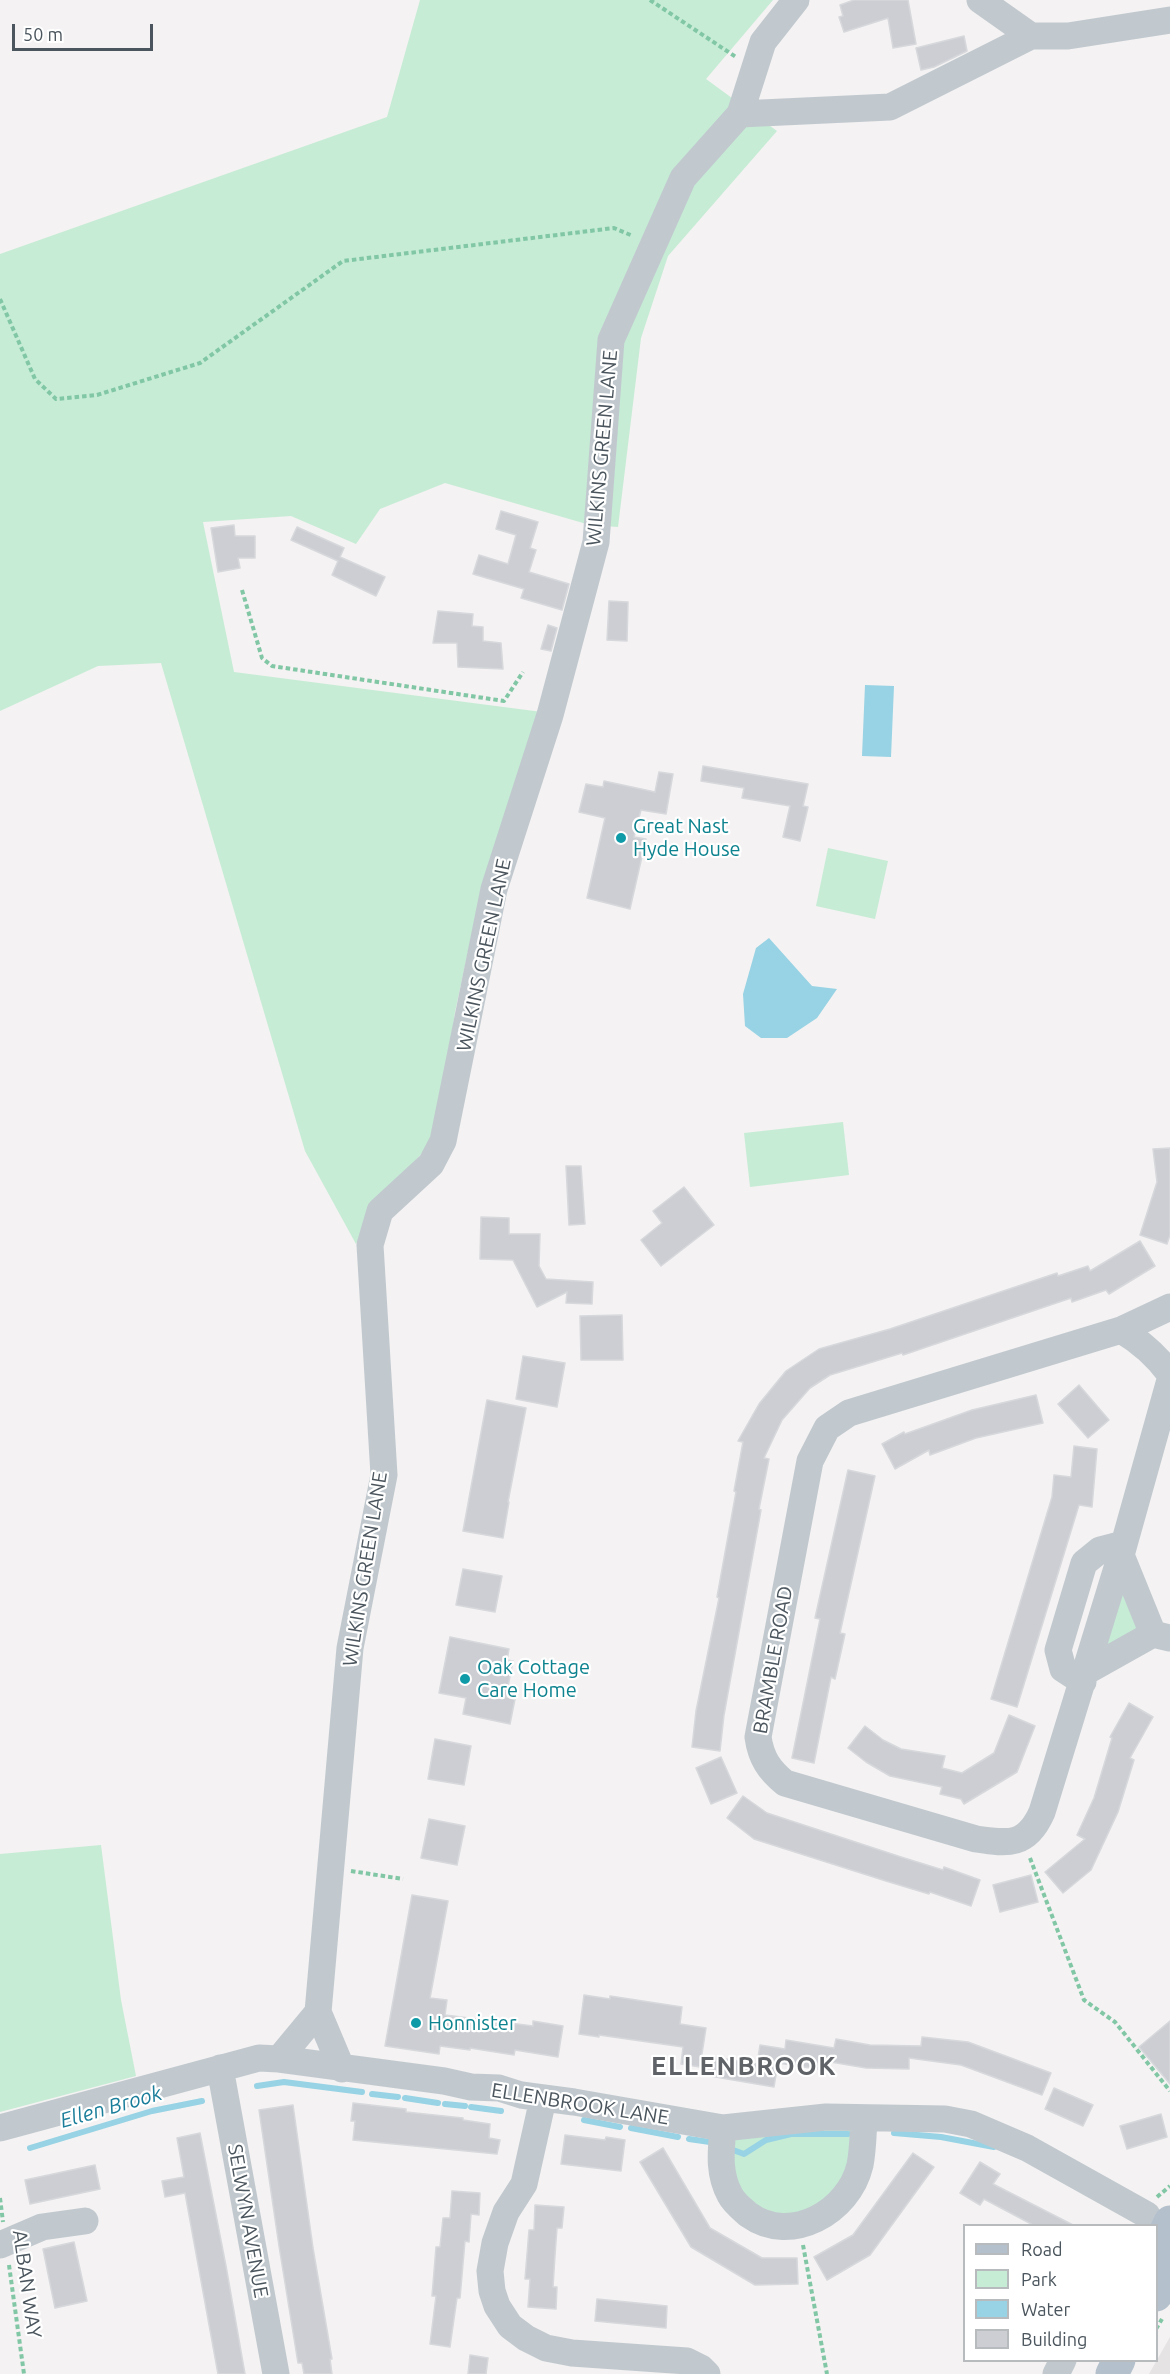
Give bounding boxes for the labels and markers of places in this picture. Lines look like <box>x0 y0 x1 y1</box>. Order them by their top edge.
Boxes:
place label: Great Nast Hyde House <box>633 814 741 861</box>
marker: Great Nast Hyde House <box>614 831 628 845</box>
place label: Oak Cottage Care Home <box>477 1655 590 1702</box>
marker: Oak Cottage Care Home <box>458 1672 472 1686</box>
place label: Honnister <box>428 2011 516 2035</box>
marker: Honnister <box>409 2016 423 2030</box>

